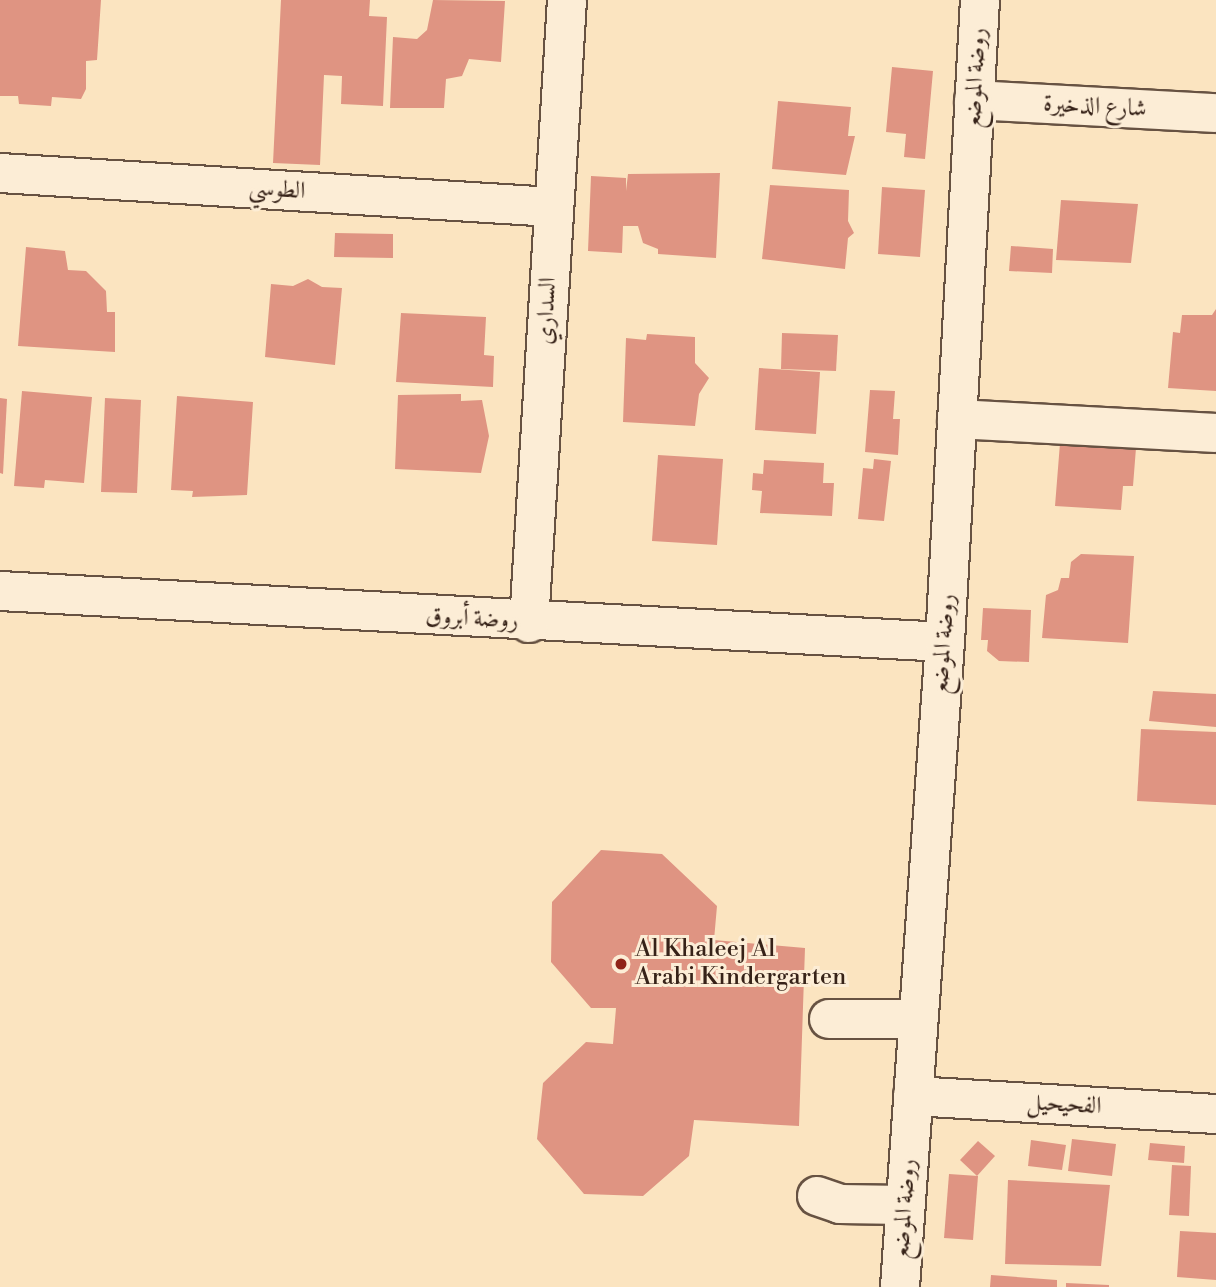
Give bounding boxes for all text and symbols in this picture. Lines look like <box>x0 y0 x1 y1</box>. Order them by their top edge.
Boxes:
street label: روضة الموضع <box>959 27 993 129</box>
street label: شارع الذخيرة <box>1043 90 1147 124</box>
street label: الطوسي <box>248 174 306 206</box>
street label: السداري <box>531 277 563 345</box>
street label: روضة الموضع <box>926 593 962 695</box>
street label: روضة أبروق <box>425 602 519 636</box>
place label: Al Khaleej Al Arabi Kindergarten <box>635 936 846 992</box>
marker: Al Khaleej Al Arabi Kindergarten <box>613 956 629 972</box>
street label: الفحيحيل <box>1026 1089 1102 1121</box>
street label: روضة الموضع <box>887 1158 923 1260</box>

